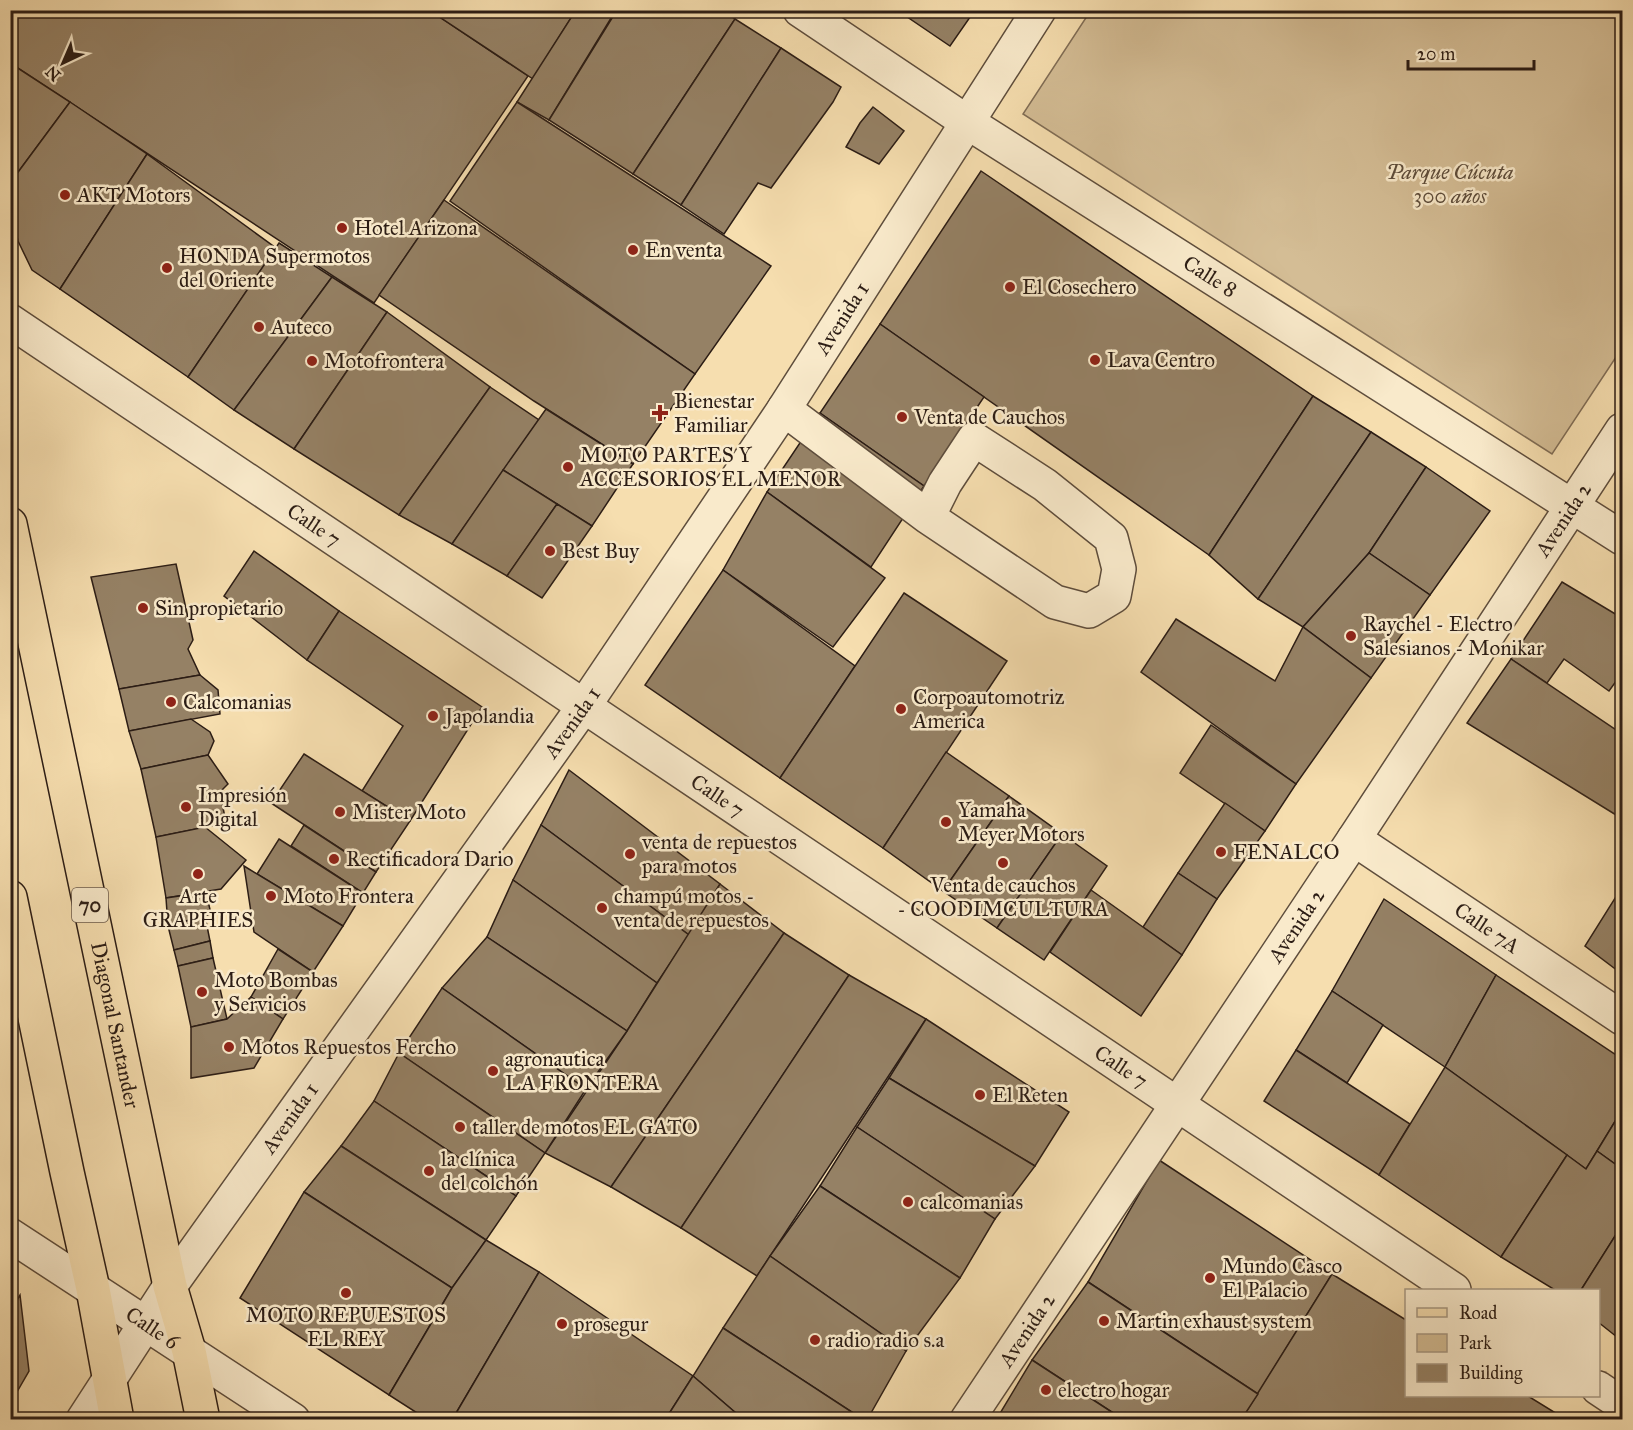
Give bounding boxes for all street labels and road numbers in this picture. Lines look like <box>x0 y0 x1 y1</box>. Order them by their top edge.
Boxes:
street label: Calle 8 <box>1178 250 1242 303</box>
street label: Avenida 1 <box>809 277 875 360</box>
street label: Avenida 2 <box>1529 477 1597 562</box>
street label: Calle 7 <box>282 498 346 552</box>
street label: Avenida 1 <box>537 682 606 764</box>
street label: Calle 7 <box>686 769 749 823</box>
street label: Avenida 2 <box>1262 883 1331 968</box>
road number: 70 <box>72 888 108 922</box>
street label: Calle 7A <box>1449 897 1525 959</box>
street label: Diagonal Santander <box>85 940 145 1111</box>
street label: Calle 7 <box>1089 1039 1153 1094</box>
street label: Avenida 1 <box>255 1078 324 1160</box>
street label: Avenida 2 <box>992 1288 1061 1373</box>
street label: Calle 6 <box>121 1301 185 1356</box>

